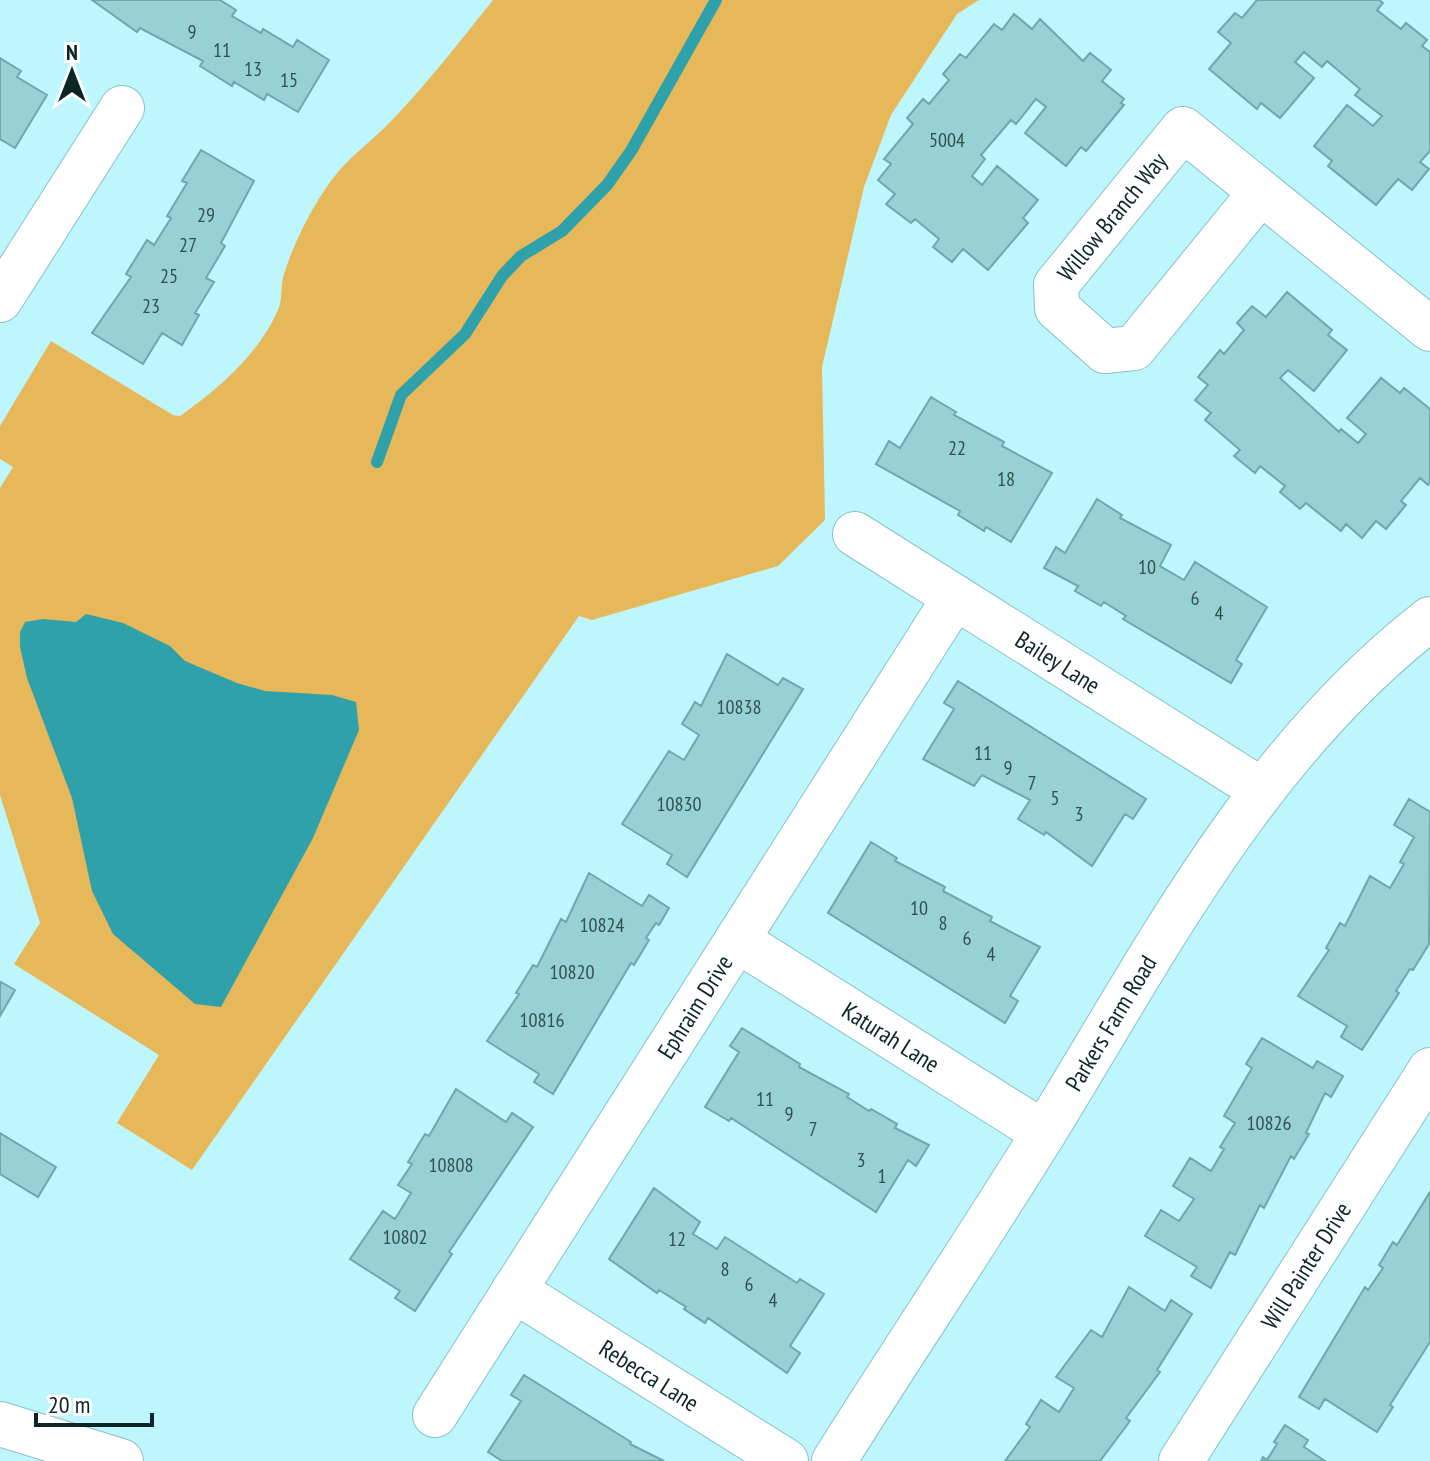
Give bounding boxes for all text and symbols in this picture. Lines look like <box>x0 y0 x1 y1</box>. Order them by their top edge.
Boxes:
house number: 9 <box>188 19 197 45</box>
north arrow <box>32 32 112 112</box>
house number: 11 <box>213 37 231 63</box>
text: N <box>66 38 78 66</box>
house number: 13 <box>244 56 262 82</box>
house number: 15 <box>280 67 298 93</box>
house number: 5004 <box>929 127 965 153</box>
street label: Willow Branch Way <box>1050 146 1173 287</box>
house number: 29 <box>197 202 215 228</box>
house number: 27 <box>179 232 197 258</box>
house number: 25 <box>160 263 178 289</box>
house number: 23 <box>142 293 160 319</box>
house number: 22 <box>948 435 966 461</box>
house number: 18 <box>997 466 1015 492</box>
house number: 10 <box>1138 554 1156 580</box>
house number: 6 <box>1191 585 1200 611</box>
house number: 4 <box>1215 600 1224 626</box>
street label: Bailey Lane <box>1010 624 1106 700</box>
house number: 10838 <box>717 694 762 720</box>
house number: 11 <box>974 740 992 766</box>
house number: 9 <box>1004 755 1013 781</box>
house number: 7 <box>1028 770 1037 796</box>
house number: 5 <box>1051 785 1060 811</box>
house number: 10830 <box>657 791 702 817</box>
house number: 3 <box>1075 801 1084 827</box>
house number: 10 <box>910 895 928 921</box>
house number: 8 <box>939 910 948 936</box>
house number: 10824 <box>580 912 625 938</box>
house number: 6 <box>963 925 972 951</box>
house number: 4 <box>987 941 996 967</box>
street label: Ephraim Drive <box>650 949 739 1064</box>
street label: Parkers Farm Road <box>1058 949 1163 1096</box>
house number: 10820 <box>550 959 595 985</box>
street label: Katurah Lane <box>836 995 946 1079</box>
house number: 10816 <box>520 1007 565 1033</box>
house number: 11 <box>756 1086 774 1112</box>
house number: 9 <box>785 1101 794 1127</box>
house number: 10826 <box>1247 1110 1292 1136</box>
house number: 7 <box>809 1116 818 1142</box>
house number: 3 <box>857 1147 866 1173</box>
house number: 10808 <box>429 1152 474 1178</box>
house number: 1 <box>878 1163 887 1189</box>
street label: Will Painter Drive <box>1254 1196 1358 1335</box>
house number: 10802 <box>383 1224 428 1250</box>
house number: 12 <box>668 1226 686 1252</box>
house number: 8 <box>721 1256 730 1282</box>
house number: 6 <box>745 1271 754 1297</box>
house number: 4 <box>769 1287 778 1313</box>
street label: Rebecca Lane <box>594 1332 705 1418</box>
scale bar <box>36 1377 152 1427</box>
text: 20 m <box>48 1389 90 1420</box>

